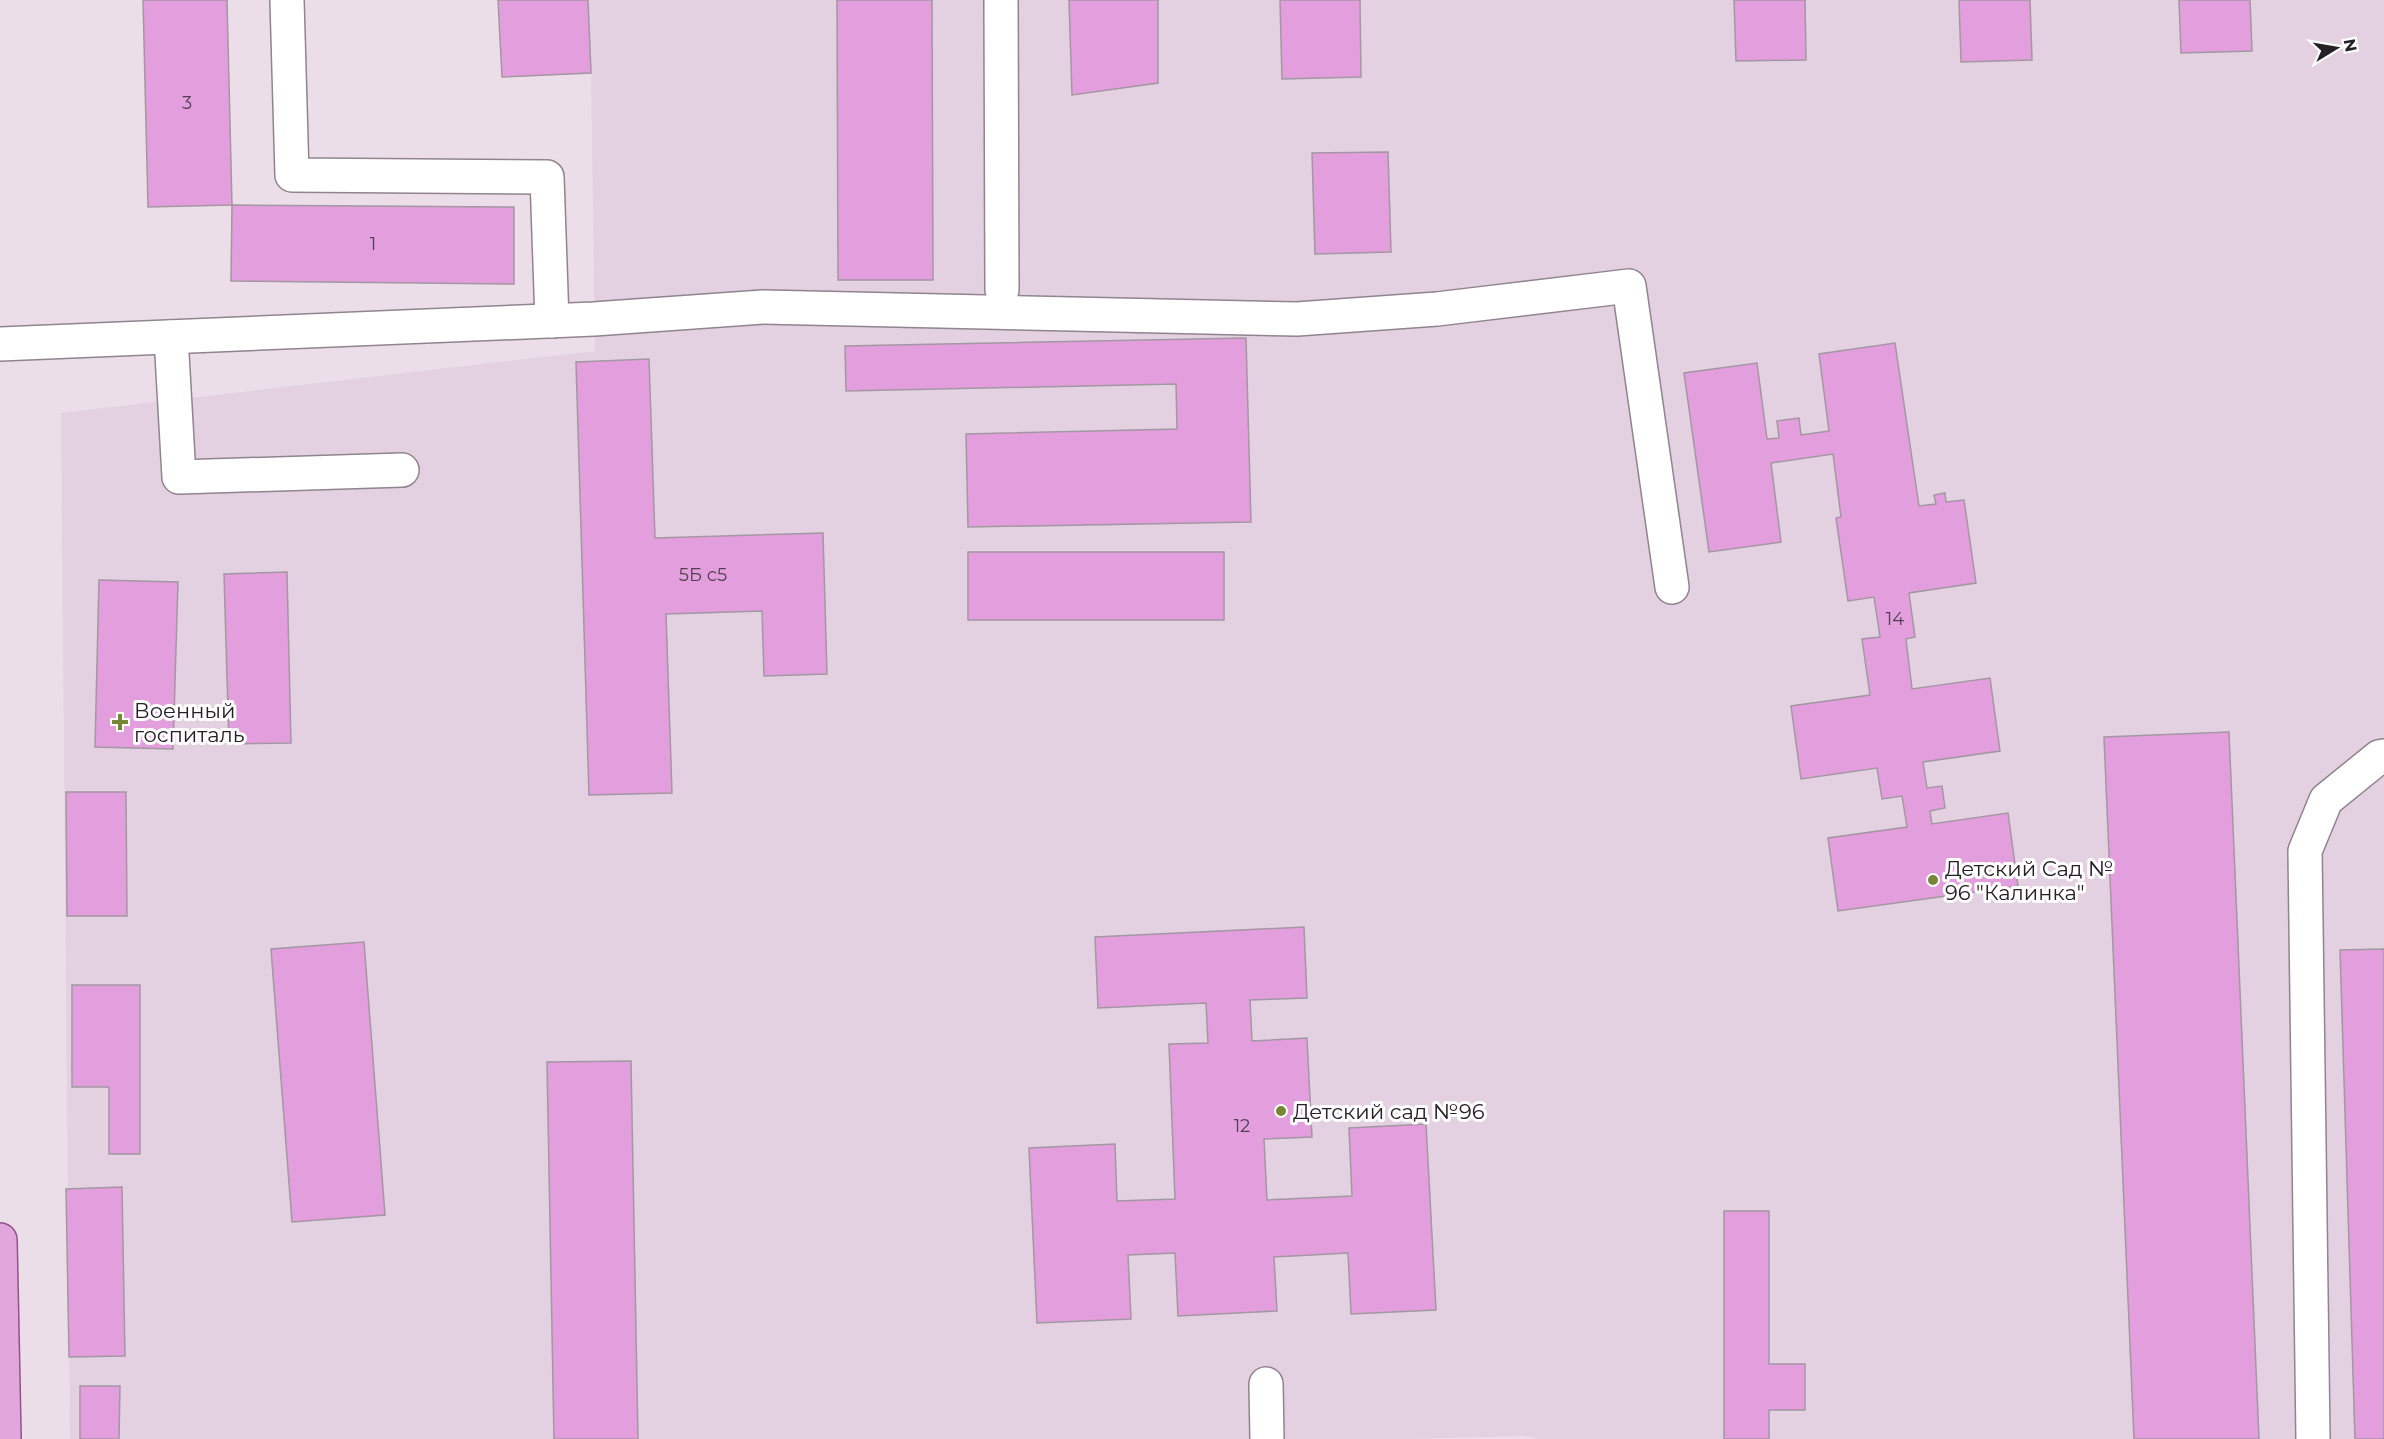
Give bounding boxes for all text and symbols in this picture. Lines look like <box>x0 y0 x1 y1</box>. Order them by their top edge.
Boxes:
north arrow <box>2306 18 2366 78</box>
text: N <box>2340 37 2361 53</box>
house number: 3 <box>182 92 192 114</box>
house number: 1 <box>370 233 376 255</box>
house number: 5Б с5 <box>679 564 727 586</box>
house number: 14 <box>1886 608 1904 630</box>
place label: Военный госпиталь <box>134 698 245 747</box>
marker: Военный госпиталь <box>111 713 129 731</box>
place label: Детский Сад № 96 "Калинка" <box>1945 856 2113 905</box>
marker: Детский Сад № 96 "Калинка" <box>1926 873 1940 887</box>
place label: Детский сад №96 <box>1293 1099 1485 1124</box>
marker: Детский сад №96 <box>1274 1104 1288 1118</box>
house number: 12 <box>1234 1115 1250 1137</box>

